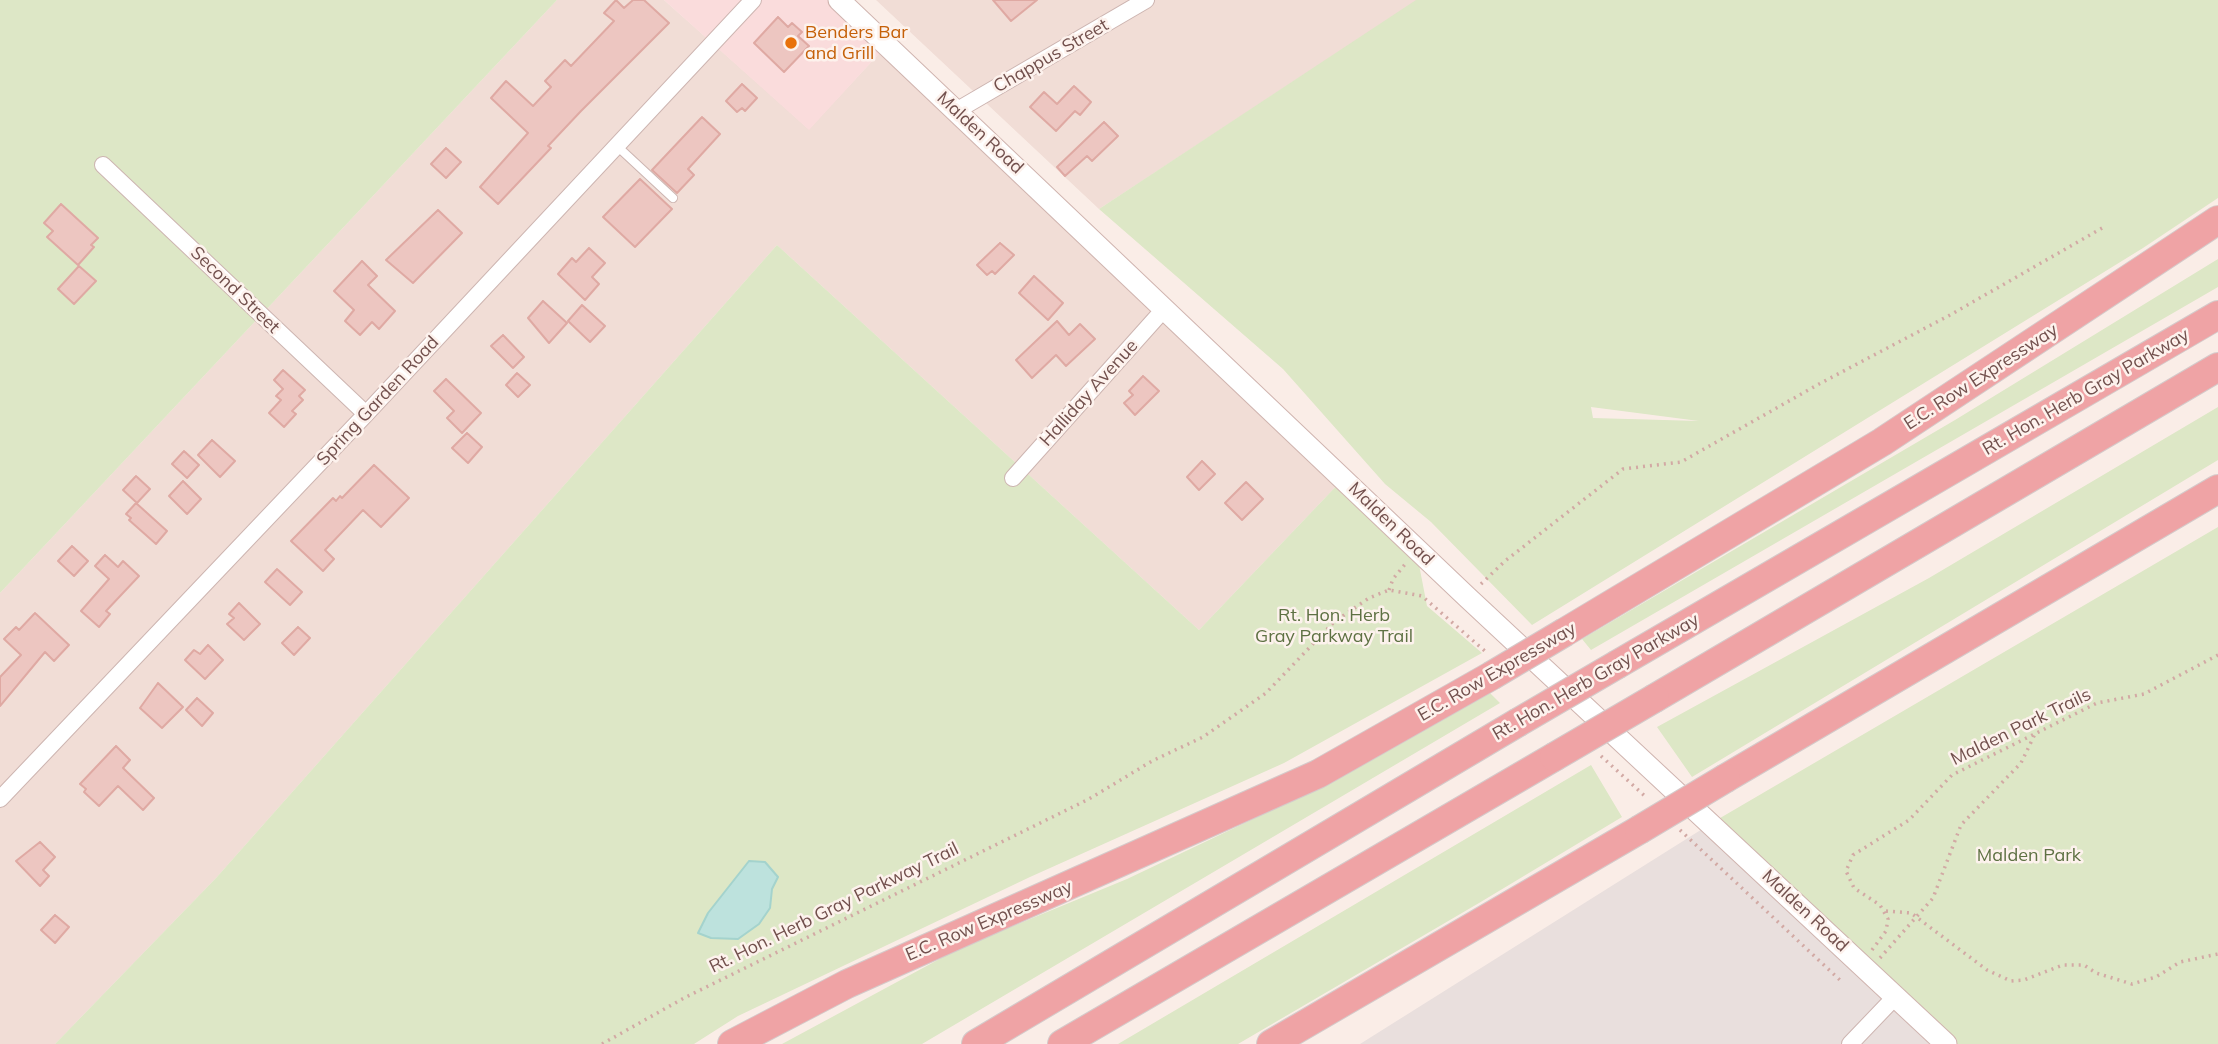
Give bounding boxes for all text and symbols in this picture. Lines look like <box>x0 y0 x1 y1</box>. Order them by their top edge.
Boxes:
street label: Chappus Street <box>990 14 1112 98</box>
place label: Benders Bar and Grill <box>805 22 908 64</box>
marker: Benders Bar and Grill <box>783 35 799 51</box>
street label: Malden Road <box>932 87 1028 179</box>
street label: Second Street <box>186 242 284 338</box>
street label: E.C. Row Expressway <box>1900 319 2062 435</box>
street label: Rt. Hon. Herb Gray Parkway <box>1979 324 2193 460</box>
street label: Spring Garden Road <box>312 332 444 470</box>
street label: Halliday Avenue <box>1036 335 1142 451</box>
street label: Malden Road <box>1344 478 1438 570</box>
park label: Rt. Hon. Herb Gray Parkway Trail <box>1255 605 1413 648</box>
street label: Rt. Hon. Herb Gray Parkway <box>1489 609 1703 745</box>
street label: E.C. Row Expressway <box>1414 618 1580 726</box>
street label: Malden Park Trails <box>1947 684 2095 770</box>
street label: Rt. Hon. Herb Gray Parkway Trail <box>706 838 962 978</box>
park label: Malden Park <box>1977 845 2081 867</box>
street label: Malden Road <box>1757 865 1853 957</box>
street label: E.C. Row Expressway <box>902 876 1076 966</box>

